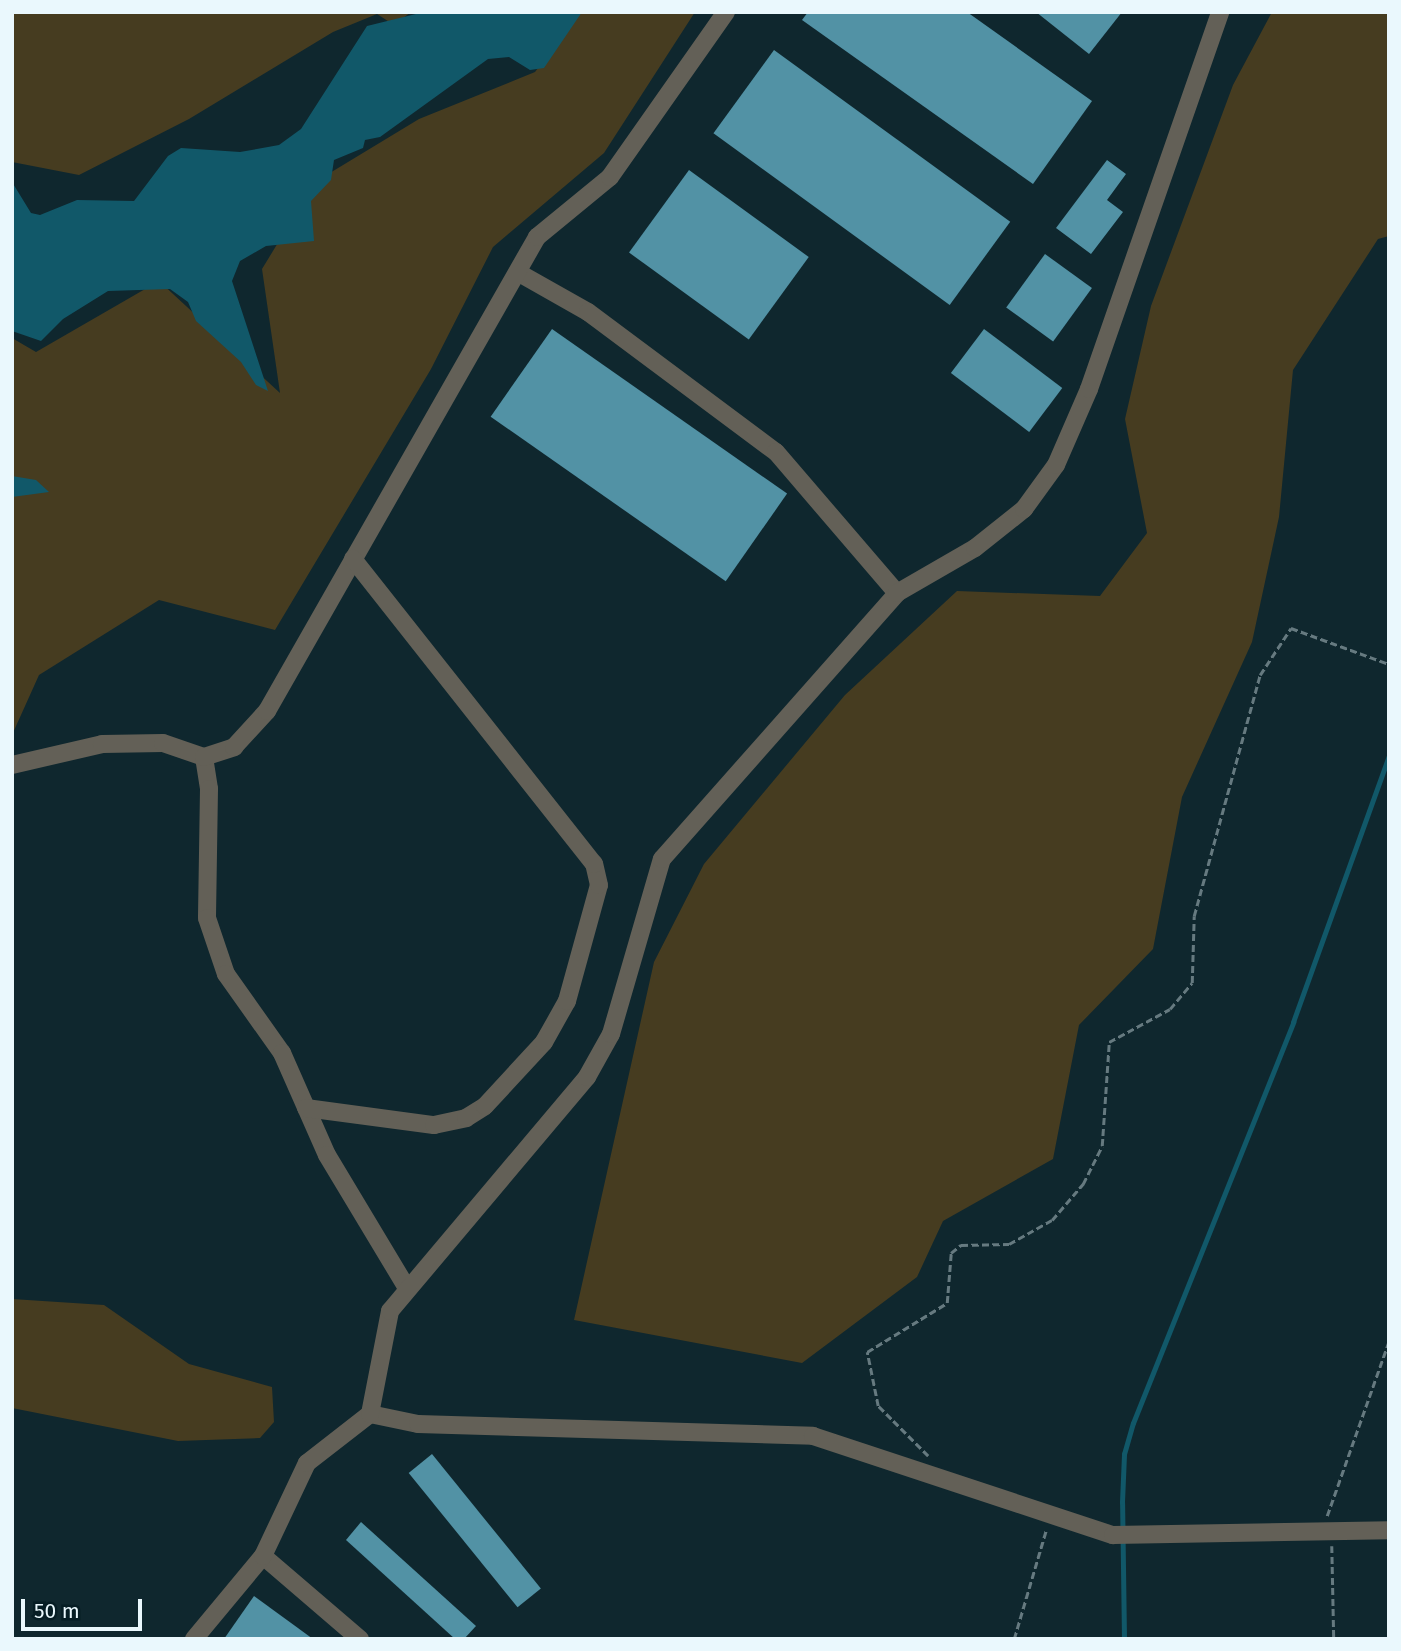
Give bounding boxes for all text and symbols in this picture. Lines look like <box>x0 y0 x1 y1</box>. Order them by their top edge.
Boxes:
scale bar <box>24 1584 145 1628</box>
text: 50 m <box>34 1598 80 1624</box>

